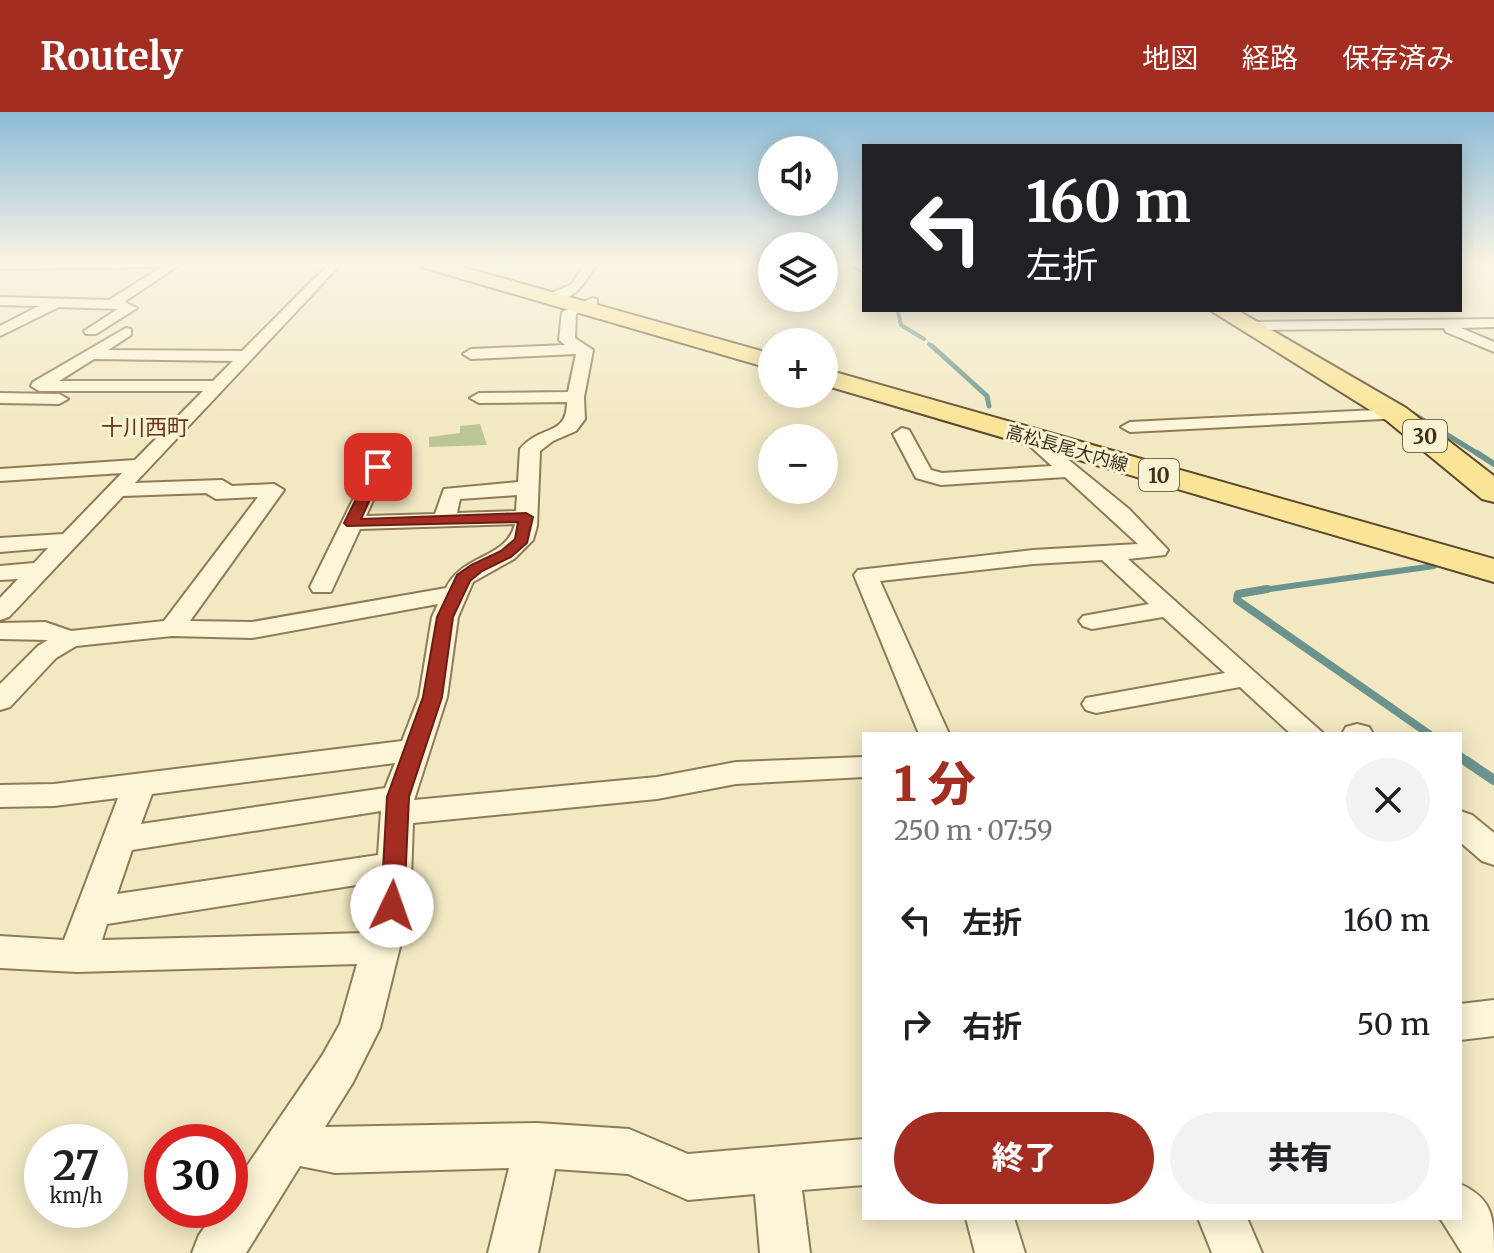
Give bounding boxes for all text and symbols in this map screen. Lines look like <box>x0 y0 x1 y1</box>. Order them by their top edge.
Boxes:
text: Routely <box>40 33 183 80</box>
text: 地図 <box>1142 40 1198 76</box>
text: 経路 <box>1242 40 1298 76</box>
text: 保存済み <box>1342 40 1454 76</box>
map controls <box>758 136 838 504</box>
button: sound <box>758 136 838 216</box>
text: 160 m <box>1026 167 1191 237</box>
icon: left <box>894 176 998 280</box>
button: layers <box>758 232 838 312</box>
text: 左折 <box>1026 243 1098 288</box>
button: + <box>758 328 838 408</box>
district label: 十川西町 <box>101 413 189 441</box>
street label: 高松長尾大内線 <box>1003 420 1131 476</box>
road number: 30 <box>1403 420 1447 452</box>
button: − <box>758 424 838 504</box>
pin <box>344 433 412 501</box>
icon: arrive <box>356 445 400 489</box>
road number: 10 <box>1139 459 1179 491</box>
text: 1 分 <box>894 754 976 814</box>
button: close <box>1346 758 1430 842</box>
text: 250 m · 07:59 <box>894 814 1053 847</box>
position arrow <box>350 864 434 948</box>
icon: left <box>894 898 938 942</box>
text: 160 m <box>1343 901 1430 939</box>
text: 左折 <box>962 903 1022 941</box>
icon: right <box>894 1002 938 1046</box>
text: 50 m <box>1357 1005 1430 1043</box>
text: 右折 <box>962 1007 1022 1045</box>
button: 終了 <box>894 1112 1154 1204</box>
button: 共有 <box>1170 1112 1430 1204</box>
speed limit sign: 30 <box>144 1124 248 1228</box>
text: 27 <box>53 1141 99 1191</box>
text: km/h <box>50 1183 102 1208</box>

